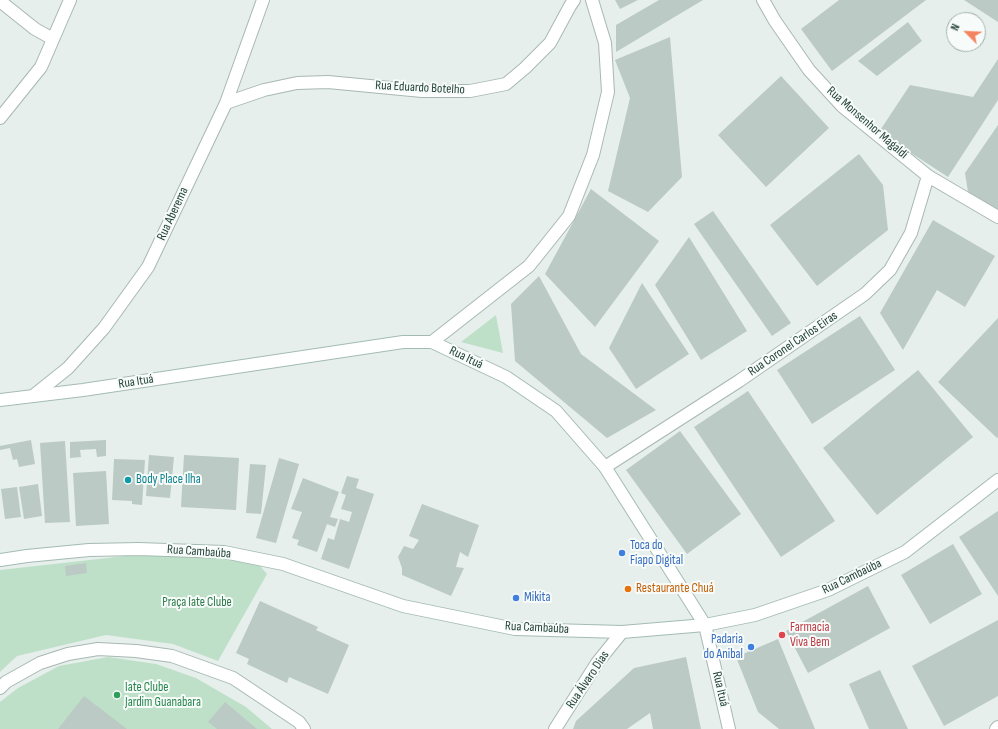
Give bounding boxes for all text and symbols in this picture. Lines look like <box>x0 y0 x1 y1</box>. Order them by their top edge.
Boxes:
north arrow <box>946 12 986 52</box>
text: N <box>948 22 963 33</box>
street label: Rua Eduardo Botelho <box>375 78 465 98</box>
street label: Rua Monsenhor Magaldi <box>823 84 911 162</box>
street label: Rua Aberema <box>154 185 192 243</box>
street label: Rua Coronel Carlos Eiras <box>745 308 841 380</box>
street label: Rua Ituá <box>447 343 485 373</box>
street label: Rua Ituá <box>117 372 155 392</box>
place label: Body Place Ilha <box>136 472 201 488</box>
marker: Body Place Ilha <box>123 475 133 485</box>
place label: Toca do Fiapo Digital <box>630 538 683 569</box>
street label: Rua Cambaúba <box>166 542 232 562</box>
marker: Toca do Fiapo Digital <box>617 548 627 558</box>
street label: Rua Cambaúba <box>820 556 884 598</box>
place label: Restaurante Chuá <box>636 581 714 597</box>
marker: Restaurante Chuá <box>623 584 633 594</box>
place label: Mikita <box>524 590 550 606</box>
marker: Mikita <box>511 593 521 603</box>
park label: Praça Iate Clube <box>162 595 232 611</box>
street label: Rua Cambaúba <box>505 619 569 637</box>
place label: Farmacia Viva Bem <box>790 620 830 651</box>
marker: Farmacia Viva Bem <box>777 630 787 640</box>
place label: Padaria do Anibal <box>704 632 743 663</box>
marker: Padaria do Anibal <box>746 642 756 652</box>
street label: Rua Álvaro Dias <box>563 648 613 712</box>
street label: Rua Ituá <box>708 670 732 708</box>
place label: Iate Clube Jardim Guanabara <box>125 680 201 711</box>
marker: Iate Clube Jardim Guanabara <box>112 690 122 700</box>

